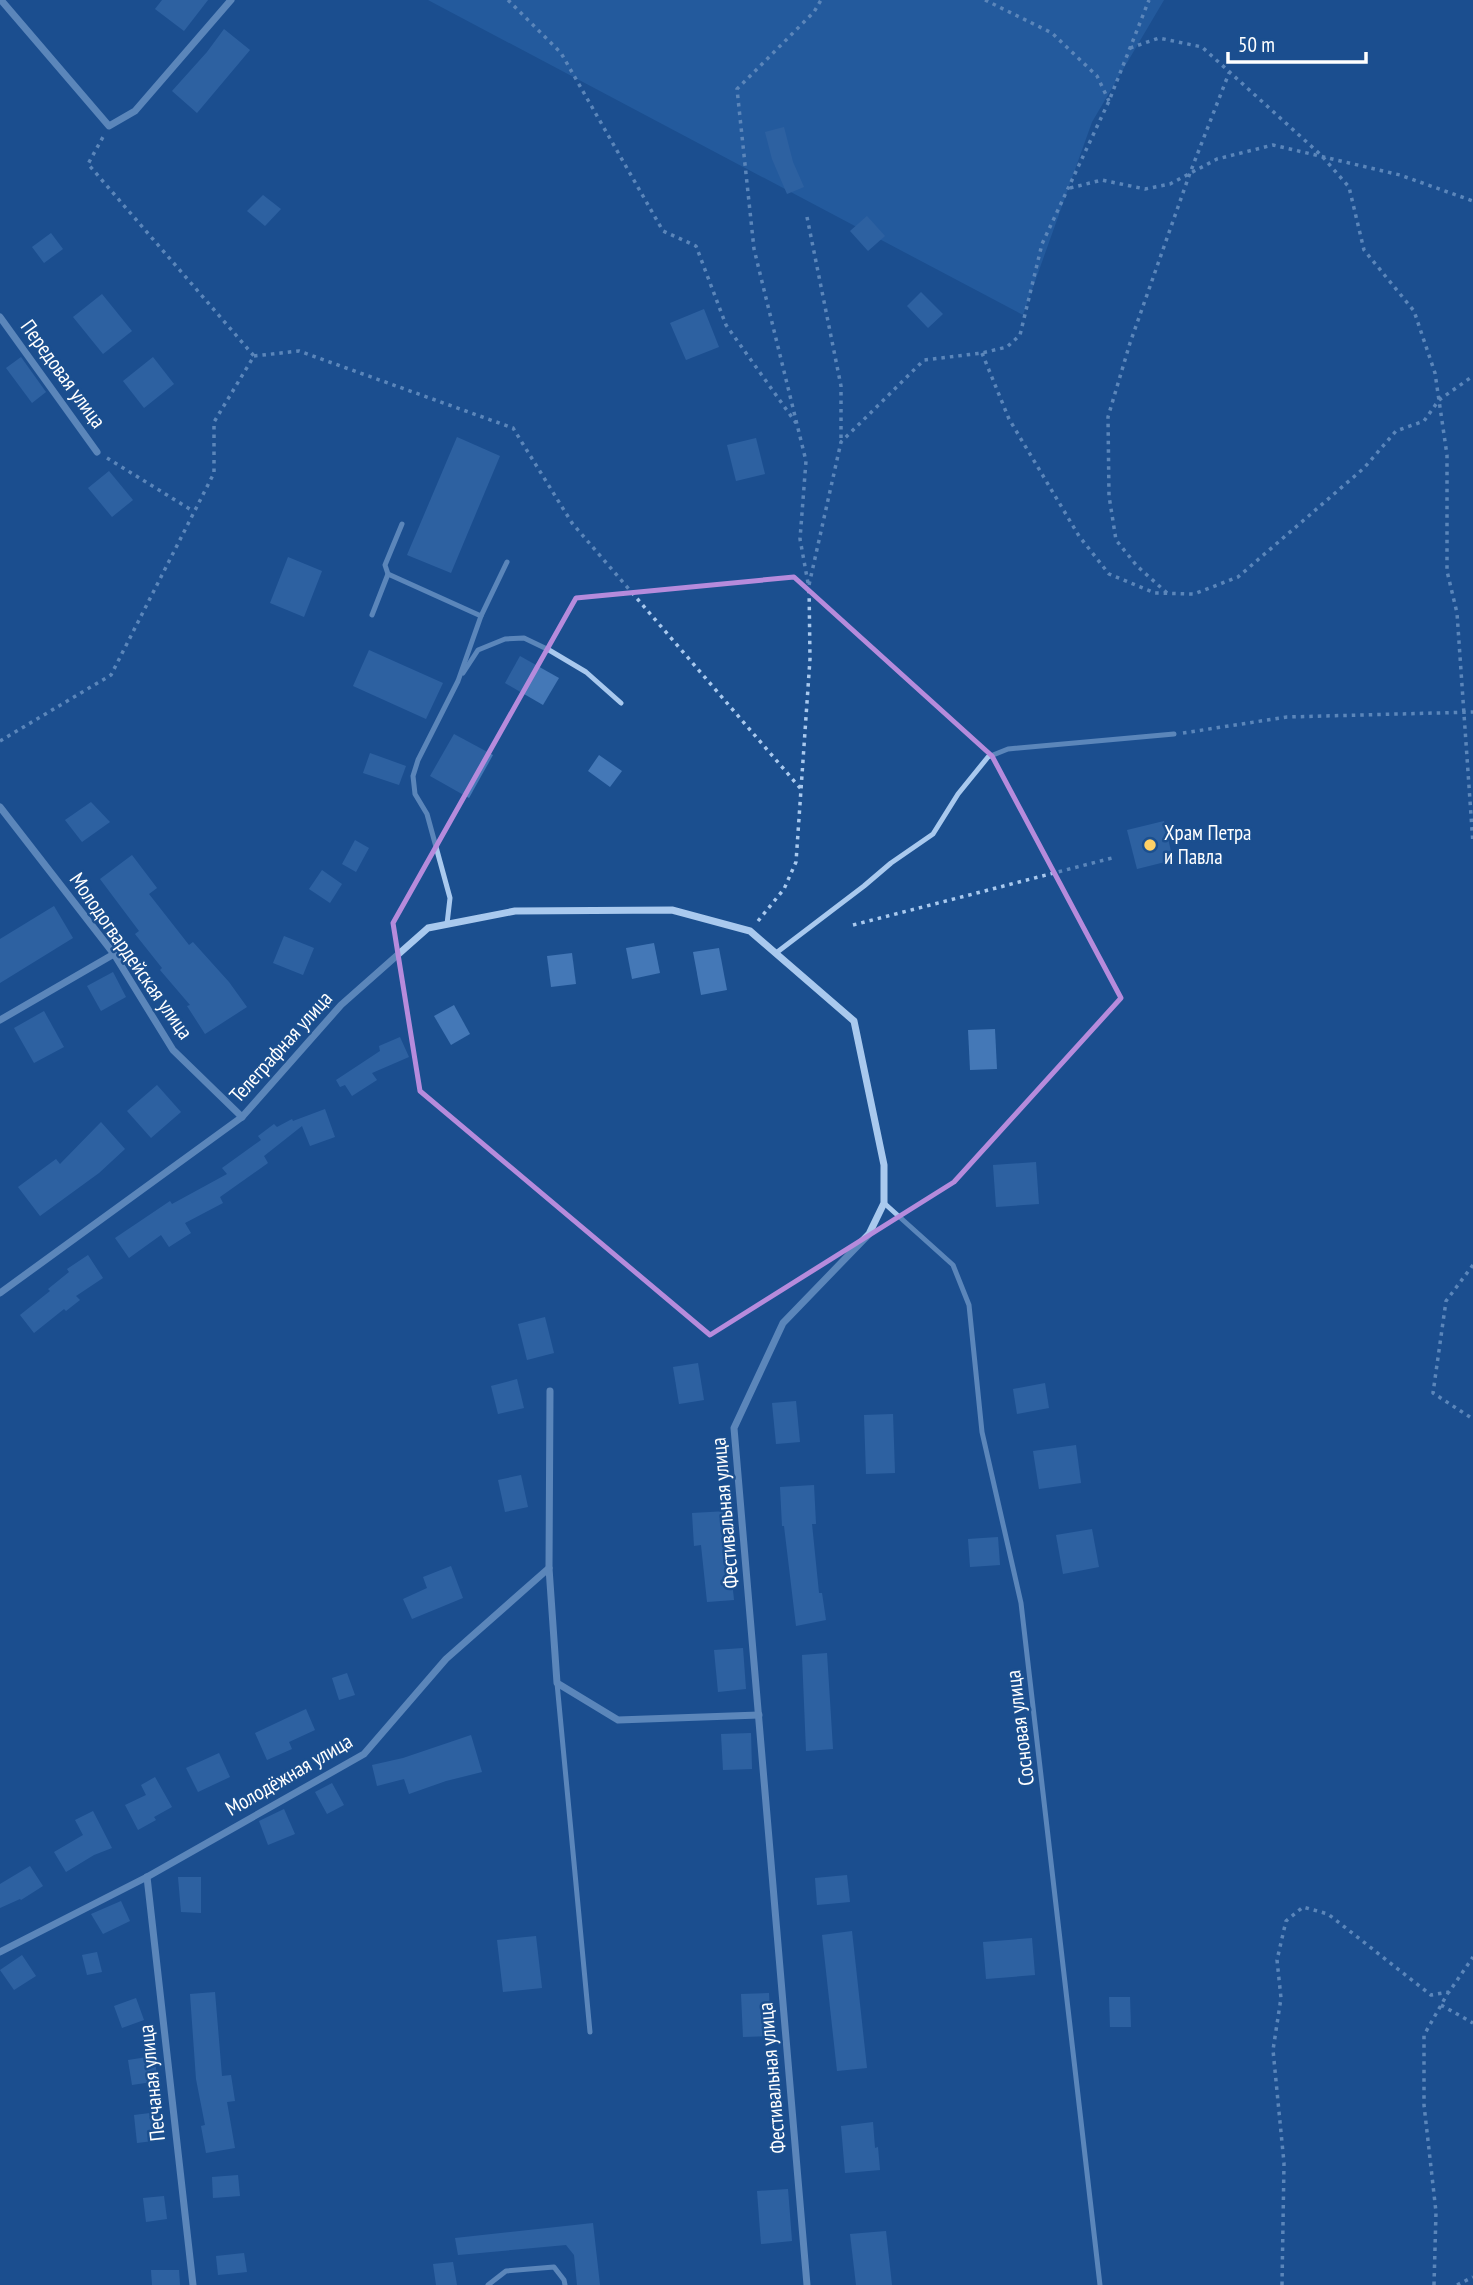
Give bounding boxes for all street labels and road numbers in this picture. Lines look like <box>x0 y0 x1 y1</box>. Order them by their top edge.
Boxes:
street label: Передовая улица <box>15 314 112 433</box>
street label: Молодогвардейская улица <box>64 867 199 1044</box>
street label: Телеграфная улица <box>223 985 338 1108</box>
street label: Фестивальная улица <box>704 1436 745 1590</box>
street label: Сосновая улица <box>999 1669 1040 1787</box>
street label: Молодёжная улица <box>220 1727 357 1822</box>
street label: Фестивальная улица <box>751 2001 792 2155</box>
street label: Песчаная улица <box>132 2024 171 2143</box>

